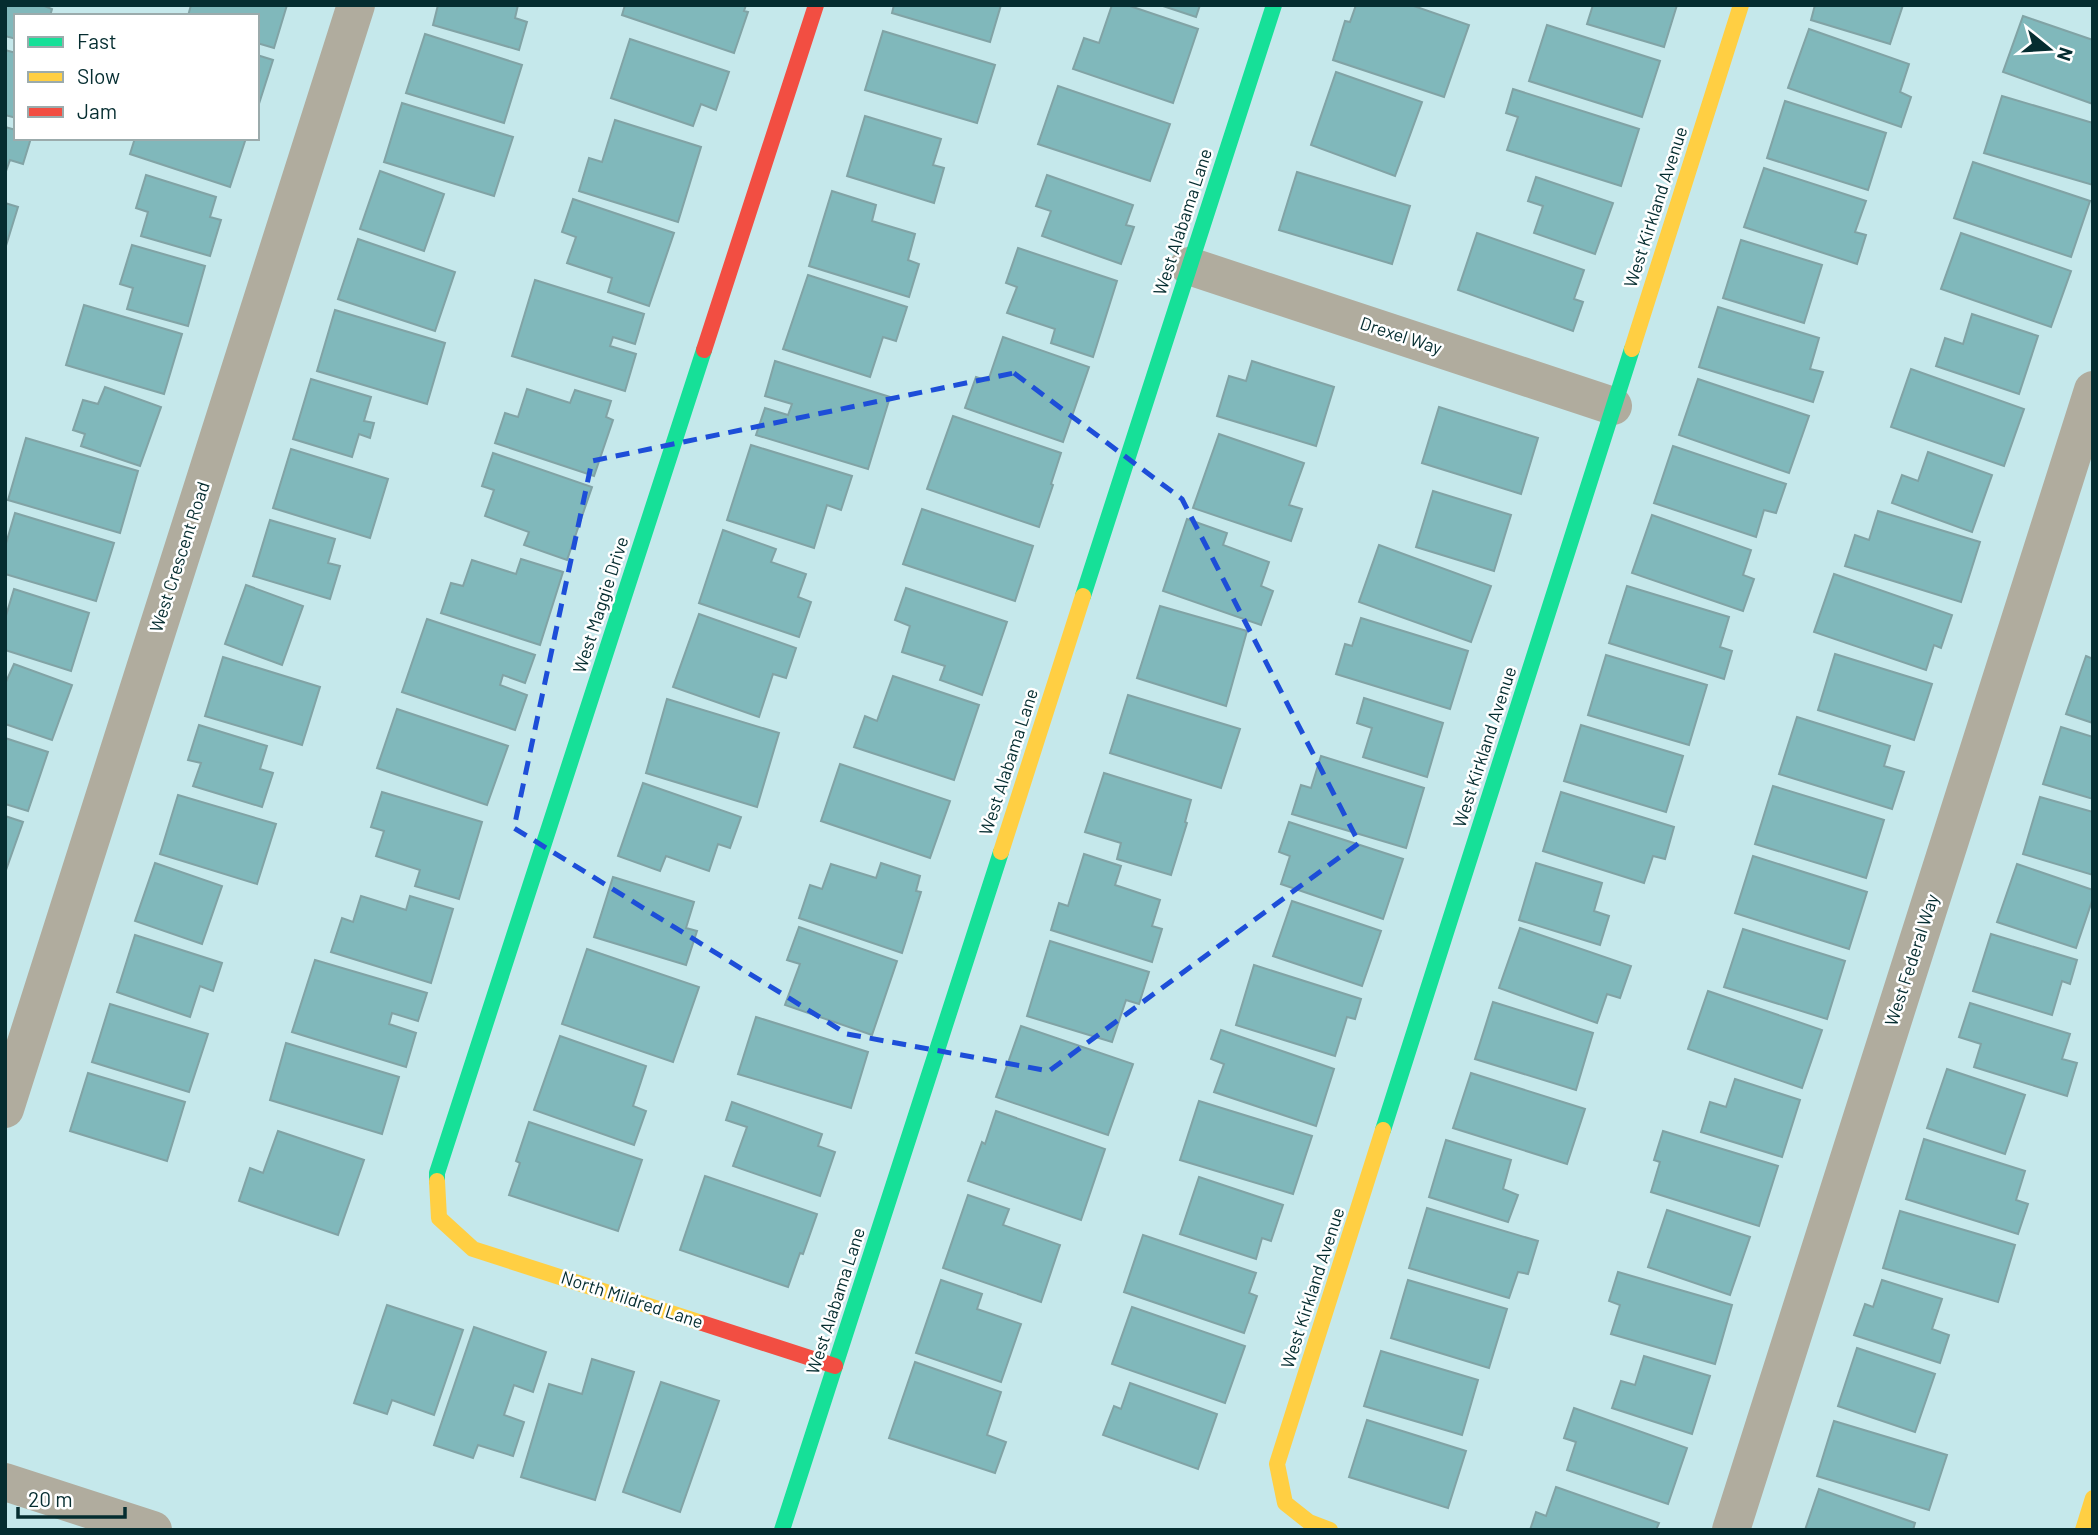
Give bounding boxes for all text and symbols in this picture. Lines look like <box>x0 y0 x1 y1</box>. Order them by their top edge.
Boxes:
legend <box>14 14 259 140</box>
north arrow <box>2014 14 2084 84</box>
text: Fast <box>77 28 117 53</box>
text: N <box>2053 45 2079 64</box>
text: Slow <box>77 63 120 88</box>
text: Jam <box>77 98 117 123</box>
street label: West Kirkland Avenue <box>1619 123 1691 290</box>
street label: West Alabama Lane <box>1148 146 1216 298</box>
street label: Drexel Way <box>1358 311 1445 359</box>
street label: West Crescent Road <box>144 479 214 635</box>
street label: West Maggie Drive <box>568 534 633 676</box>
street label: West Kirkland Avenue <box>1448 663 1520 830</box>
street label: West Alabama Lane <box>974 686 1042 838</box>
street label: West Federal Way <box>1879 891 1943 1028</box>
street label: West Kirkland Avenue <box>1276 1204 1348 1371</box>
street label: West Alabama Lane <box>801 1225 869 1377</box>
street label: North Mildred Lane <box>558 1266 706 1332</box>
scale bar <box>18 1476 124 1520</box>
text: 20 m <box>28 1486 73 1511</box>

